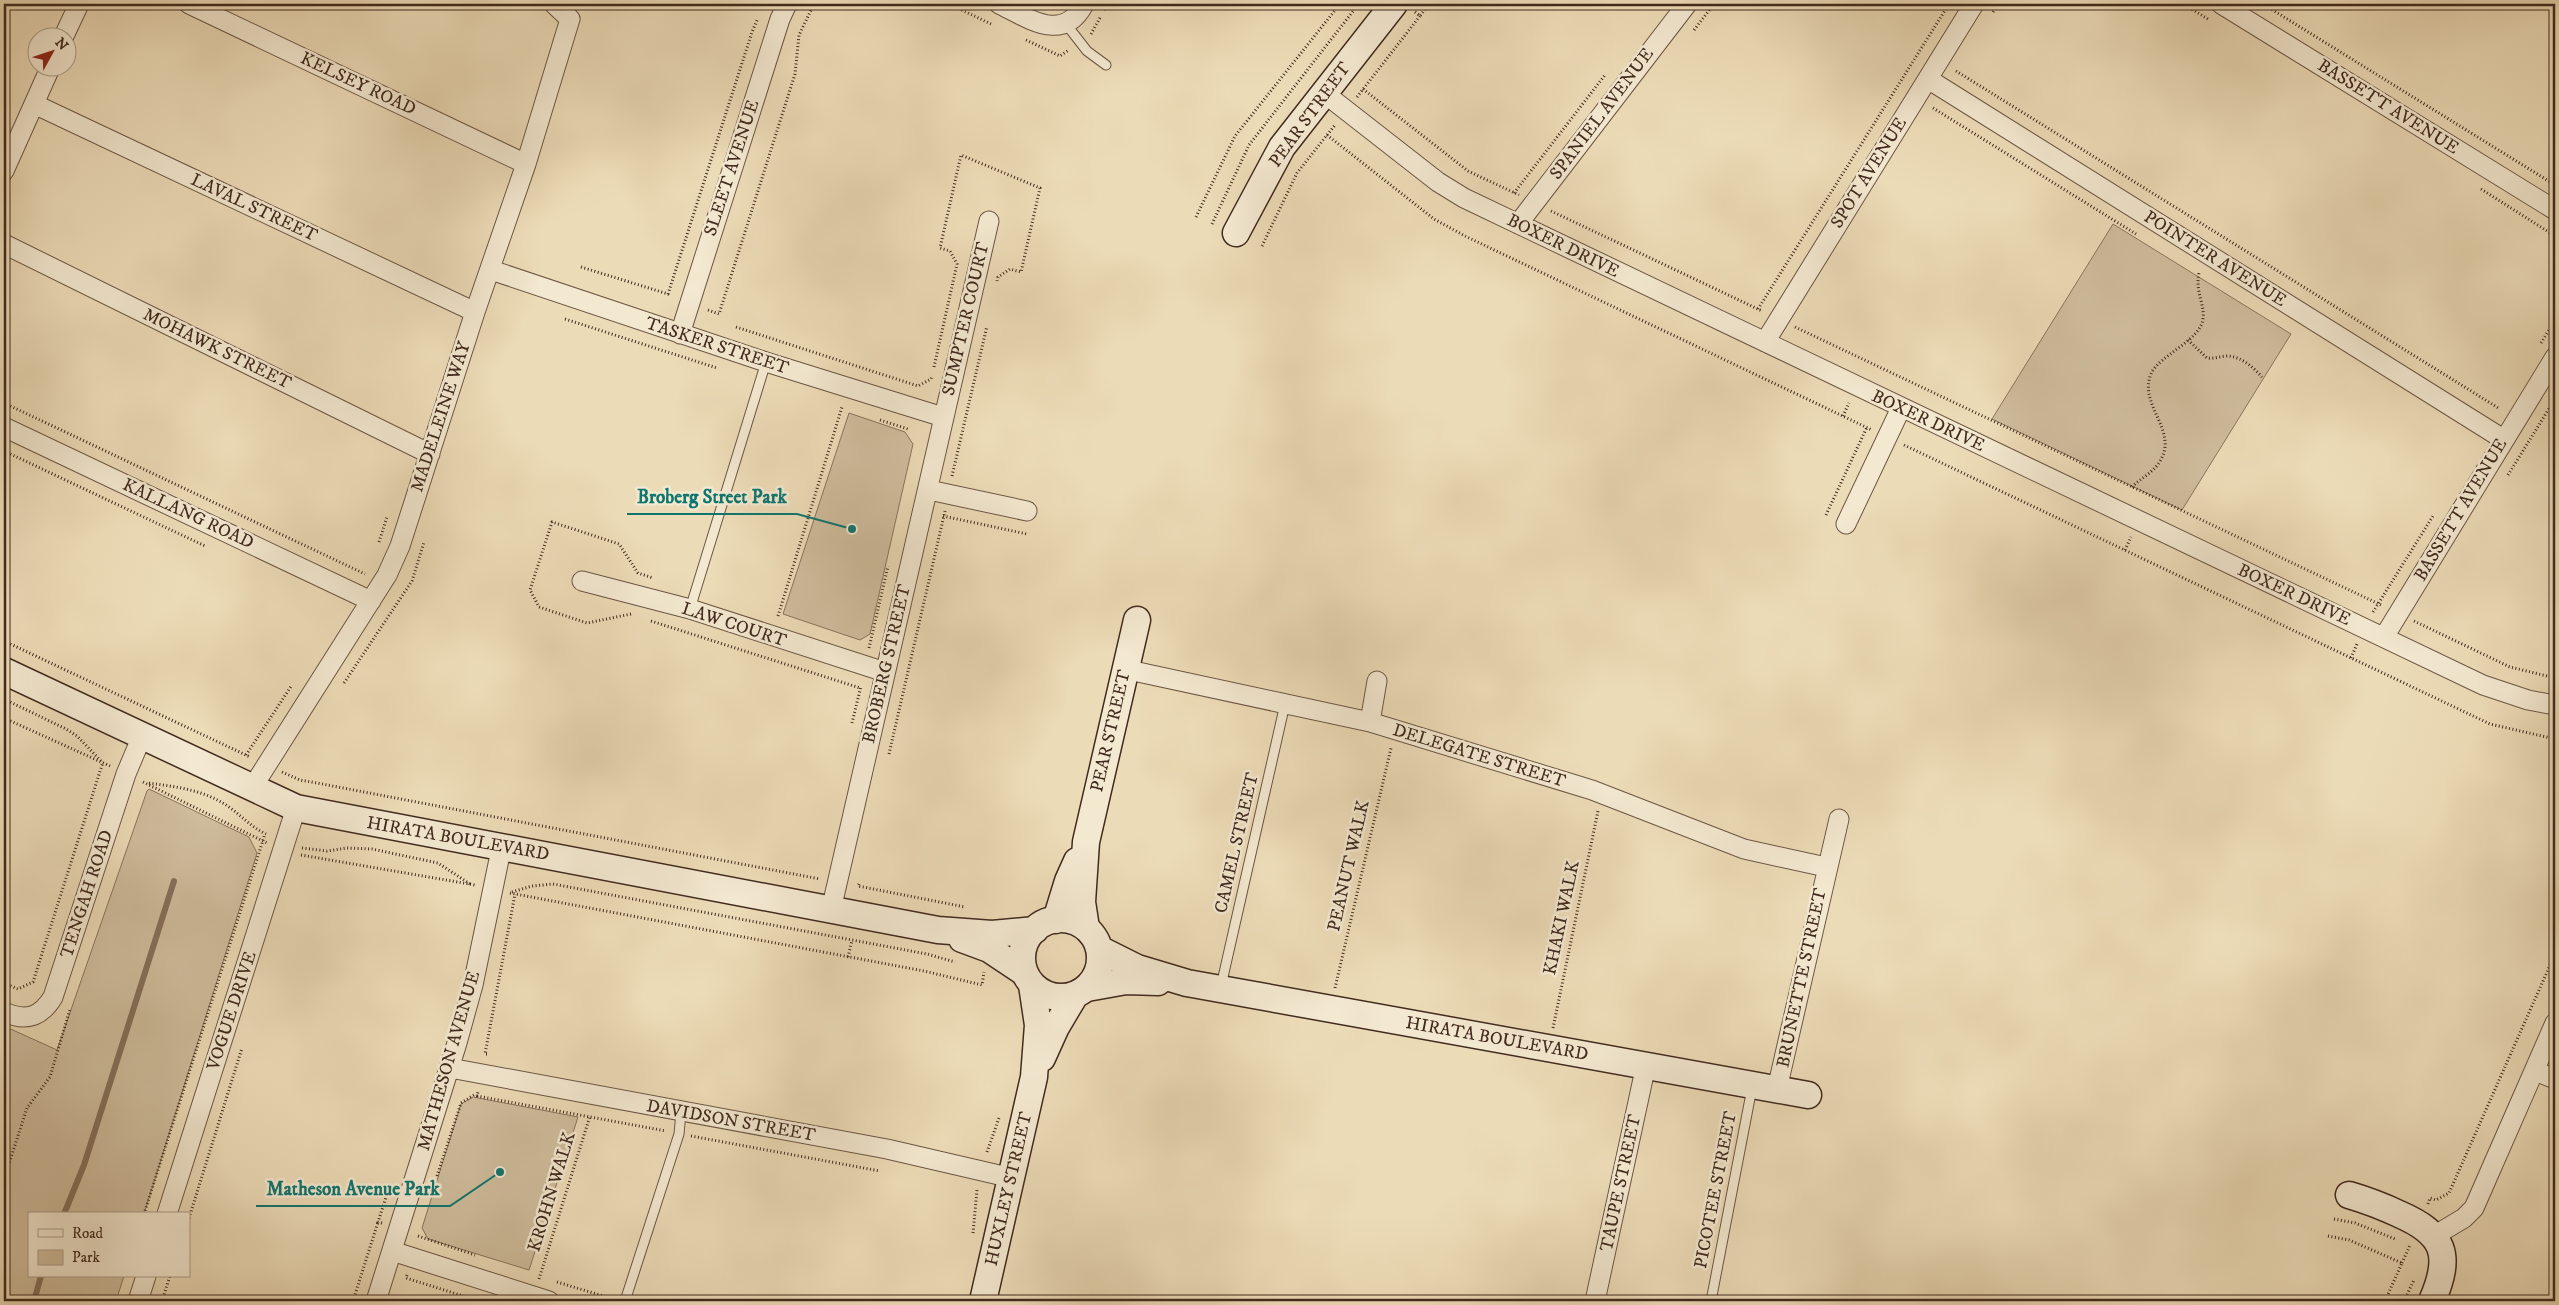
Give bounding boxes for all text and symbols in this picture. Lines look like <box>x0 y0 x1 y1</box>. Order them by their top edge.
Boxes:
north arrow <box>28 28 78 78</box>
text: N <box>51 34 72 55</box>
street label: SPANIEL AVENUE <box>1545 44 1659 184</box>
street label: KELSEY ROAD <box>297 48 419 120</box>
street label: BASSETT AVENUE <box>2313 55 2463 160</box>
street label: PEAR STREET <box>1264 58 1356 172</box>
street label: SLEET AVENUE <box>700 97 764 239</box>
street label: SPOT AVENUE <box>1826 113 1912 233</box>
street label: LAVAL STREET <box>187 169 321 247</box>
street label: POINTER AVENUE <box>2140 206 2291 312</box>
street label: BOXER DRIVE <box>1503 209 1623 283</box>
street label: SUMPTER COURT <box>938 240 994 398</box>
street label: MOHAWK STREET <box>139 304 295 395</box>
street label: TASKER STREET <box>643 312 792 380</box>
street label: MADELEINE WAY <box>406 338 476 495</box>
street label: BOXER DRIVE <box>1868 385 1988 457</box>
street label: BASSETT AVENUE <box>2410 434 2512 585</box>
street label: KALLANG ROAD <box>119 474 257 554</box>
callout: Broberg Street Park <box>627 480 797 514</box>
text: Broberg Street Park <box>637 486 788 509</box>
street label: BOXER DRIVE <box>2234 559 2354 631</box>
street label: BROBERG STREET <box>858 582 916 746</box>
street label: LAW COURT <box>679 598 789 652</box>
street label: PEAR STREET <box>1086 667 1136 794</box>
street label: DELEGATE STREET <box>1390 719 1568 793</box>
street label: CAMEL STREET <box>1210 770 1264 915</box>
street label: PEANUT WALK <box>1323 798 1375 934</box>
street label: HIRATA BOULEVARD <box>365 812 551 866</box>
street label: TENGAH ROAD <box>56 827 118 961</box>
street label: KHAKI WALK <box>1539 859 1585 977</box>
street label: BRUNETTE STREET <box>1772 886 1832 1070</box>
street label: VOGUE DRIVE <box>202 949 262 1074</box>
street label: MATHESON AVENUE <box>413 968 485 1153</box>
street label: HIRATA BOULEVARD <box>1404 1012 1590 1066</box>
street label: DAVIDSON STREET <box>645 1095 818 1147</box>
street label: PICOTEE STREET <box>1690 1109 1742 1270</box>
street label: HUXLEY STREET <box>981 1110 1037 1268</box>
street label: TAUPE STREET <box>1596 1112 1646 1253</box>
street label: KROHN WALK <box>523 1129 581 1254</box>
callout: Matheson Avenue Park <box>256 1172 450 1206</box>
text: Matheson Avenue Park <box>266 1178 440 1201</box>
legend <box>28 1212 190 1278</box>
text: Road <box>72 1224 104 1243</box>
text: Park <box>72 1248 101 1267</box>

